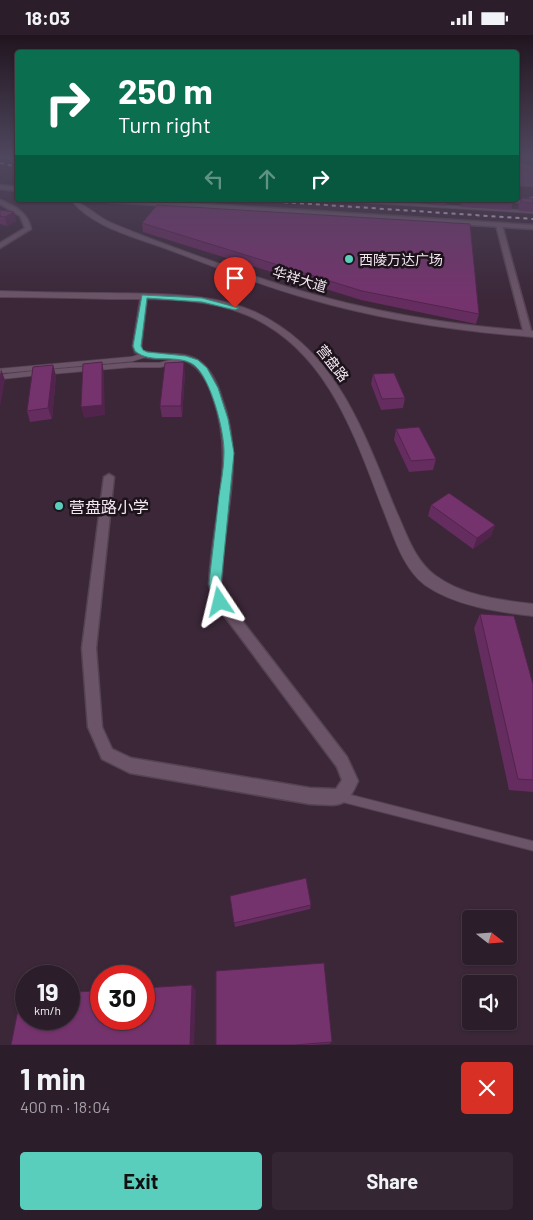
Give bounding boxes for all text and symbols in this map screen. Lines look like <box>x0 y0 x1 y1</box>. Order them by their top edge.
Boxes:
text: 18:03 <box>25 6 70 29</box>
text: 250 m <box>118 69 213 111</box>
icon: right <box>35 70 100 135</box>
text: Turn right <box>118 111 211 137</box>
icon: left <box>200 165 228 193</box>
icon: ahead <box>253 165 281 193</box>
icon: right <box>306 165 334 193</box>
place label: 西陵万达广场 <box>359 251 443 268</box>
marker: 西陵万达广场 <box>343 253 355 265</box>
pin <box>214 257 256 308</box>
street label: 华祥大道 <box>271 263 329 295</box>
icon: arrive <box>221 264 249 292</box>
street label: 营盘路 <box>313 341 353 385</box>
place label: 营盘路小学 <box>69 497 149 516</box>
marker: 营盘路小学 <box>53 500 65 512</box>
position arrow <box>193 575 245 627</box>
north arrow <box>462 910 518 965</box>
map controls <box>462 910 517 1030</box>
speed limit sign: 30 <box>90 965 155 1030</box>
button: sound <box>462 975 517 1030</box>
text: 19 <box>36 976 59 1006</box>
text: km/h <box>34 1003 61 1017</box>
text: 1 min <box>20 1060 86 1096</box>
button: close <box>461 1062 513 1114</box>
text: 400 m · 18:04 <box>20 1097 110 1116</box>
button: Exit <box>20 1152 262 1210</box>
button: Share <box>272 1152 513 1210</box>

